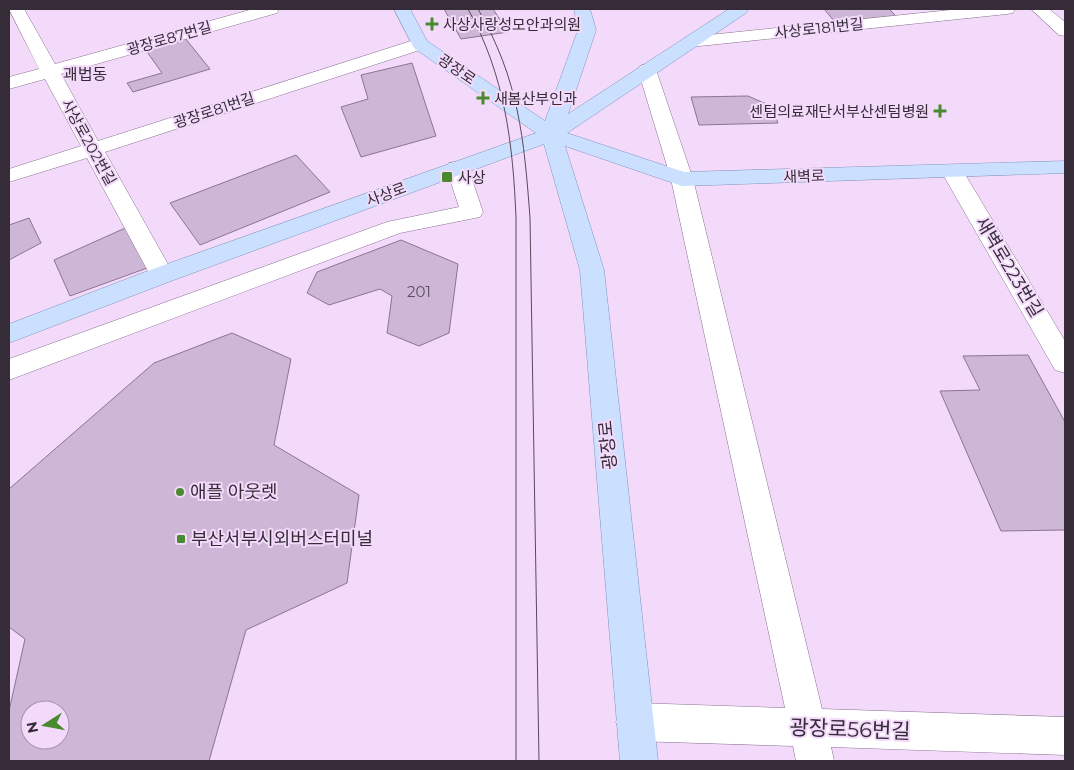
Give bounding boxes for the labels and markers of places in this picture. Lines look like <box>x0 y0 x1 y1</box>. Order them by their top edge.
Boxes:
place label: 사상사랑성모안과의원 <box>443 15 581 34</box>
marker: 사상사랑성모안과의원 <box>425 17 439 31</box>
place label: 새봄산부인과 <box>494 89 577 108</box>
marker: 새봄산부인과 <box>476 91 490 105</box>
place label: 센텀의료재단서부산센텀병원 <box>750 102 929 121</box>
marker: 센텀의료재단서부산센텀병원 <box>933 104 947 118</box>
place label: 사상 <box>458 168 486 187</box>
marker: 사상 <box>440 170 454 184</box>
place label: 애플 아웃렛 <box>190 481 278 503</box>
marker: 애플 아웃렛 <box>174 486 186 498</box>
place label: 부산서부시외버스터미널 <box>191 528 373 550</box>
marker: 부산서부시외버스터미널 <box>175 533 187 545</box>

